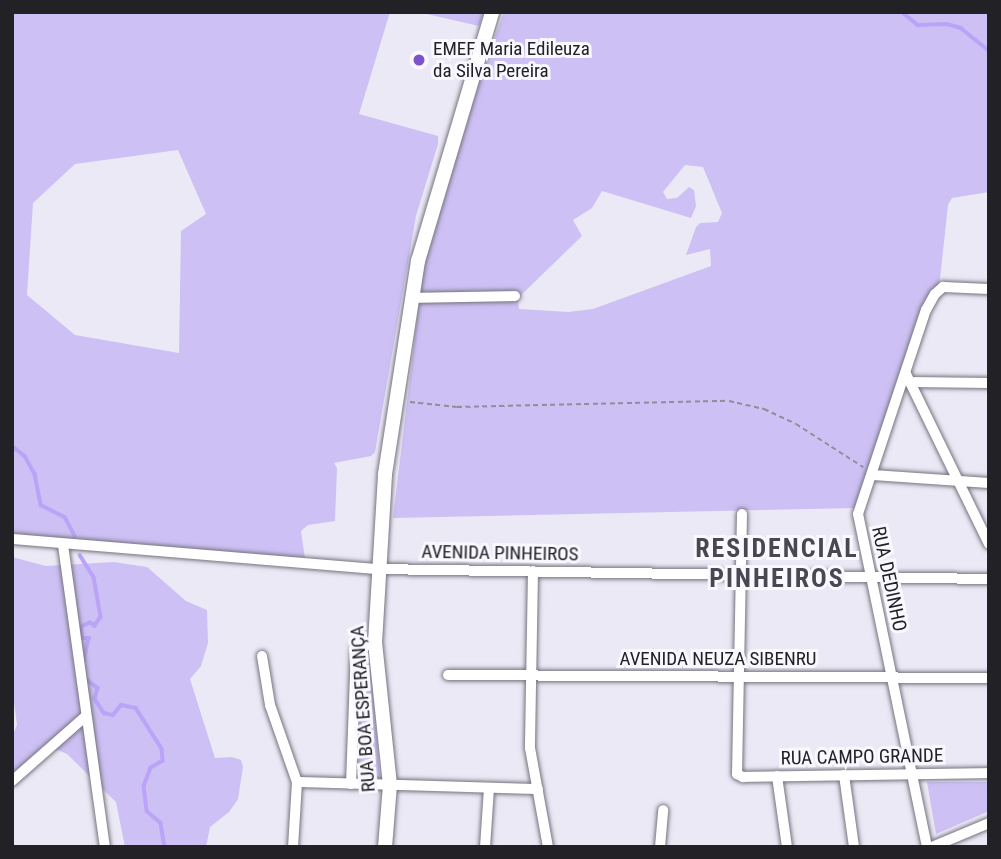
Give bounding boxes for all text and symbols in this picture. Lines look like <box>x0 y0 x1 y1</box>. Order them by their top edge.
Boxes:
place label: EMEF Maria Edileuza da Silva Pereira <box>433 38 590 82</box>
marker: EMEF Maria Edileuza da Silva Pereira <box>411 52 427 68</box>
street label: RUA DEDINHO <box>867 524 911 634</box>
district label: RESIDENCIAL PINHEIROS <box>697 533 857 594</box>
street label: AVENIDA PINHEIROS <box>421 540 579 566</box>
street label: RUA BOA ESPERANÇA <box>346 625 380 793</box>
street label: AVENIDA NEUZA SIBENRU <box>620 648 816 670</box>
street label: RUA CAMPO GRANDE <box>781 744 943 770</box>

